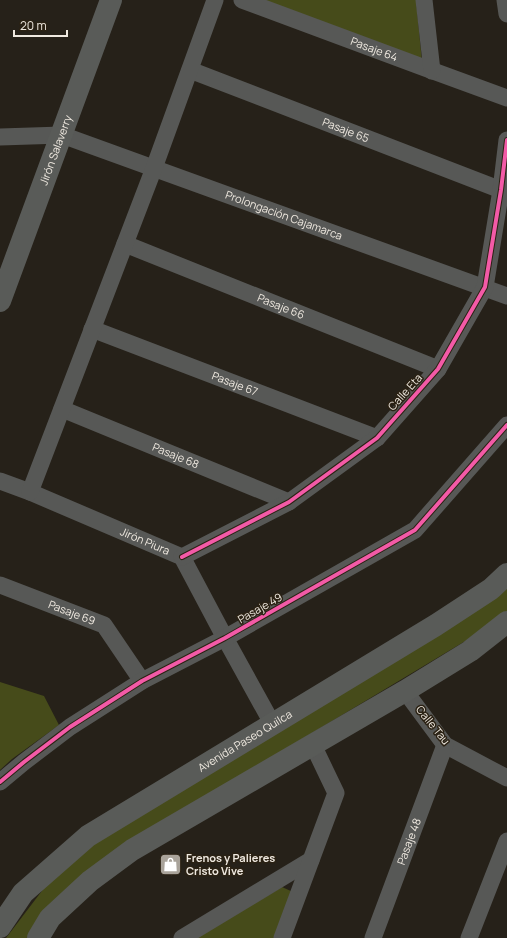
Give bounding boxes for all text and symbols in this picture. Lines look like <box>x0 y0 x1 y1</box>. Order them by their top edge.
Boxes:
scale bar <box>14 12 67 38</box>
text: 20 m <box>20 17 47 34</box>
street label: Pasaje 64 <box>349 33 400 64</box>
street label: Jirón Salaverry <box>35 112 75 187</box>
street label: Pasaje 65 <box>320 114 372 145</box>
street label: Prolongación Cajamarca <box>223 187 345 243</box>
street label: Pasaje 66 <box>255 290 307 322</box>
street label: Pasaje 67 <box>210 368 260 399</box>
street label: Calle Eta <box>384 370 425 413</box>
street label: Pasaje 68 <box>150 439 202 471</box>
street label: Jirón Piura <box>118 523 172 558</box>
street label: Pasaje 49 <box>235 589 285 626</box>
street label: Pasaje 69 <box>46 596 98 628</box>
street label: Calle Tau <box>413 702 454 747</box>
street label: Avenida Paseo Quilca <box>195 706 294 775</box>
street label: Pasaje 48 <box>393 816 424 867</box>
place label: Frenos y Palieres Cristo Vive <box>186 850 275 878</box>
shop icon: Frenos y Palieres Cristo Vive <box>157 851 183 877</box>

